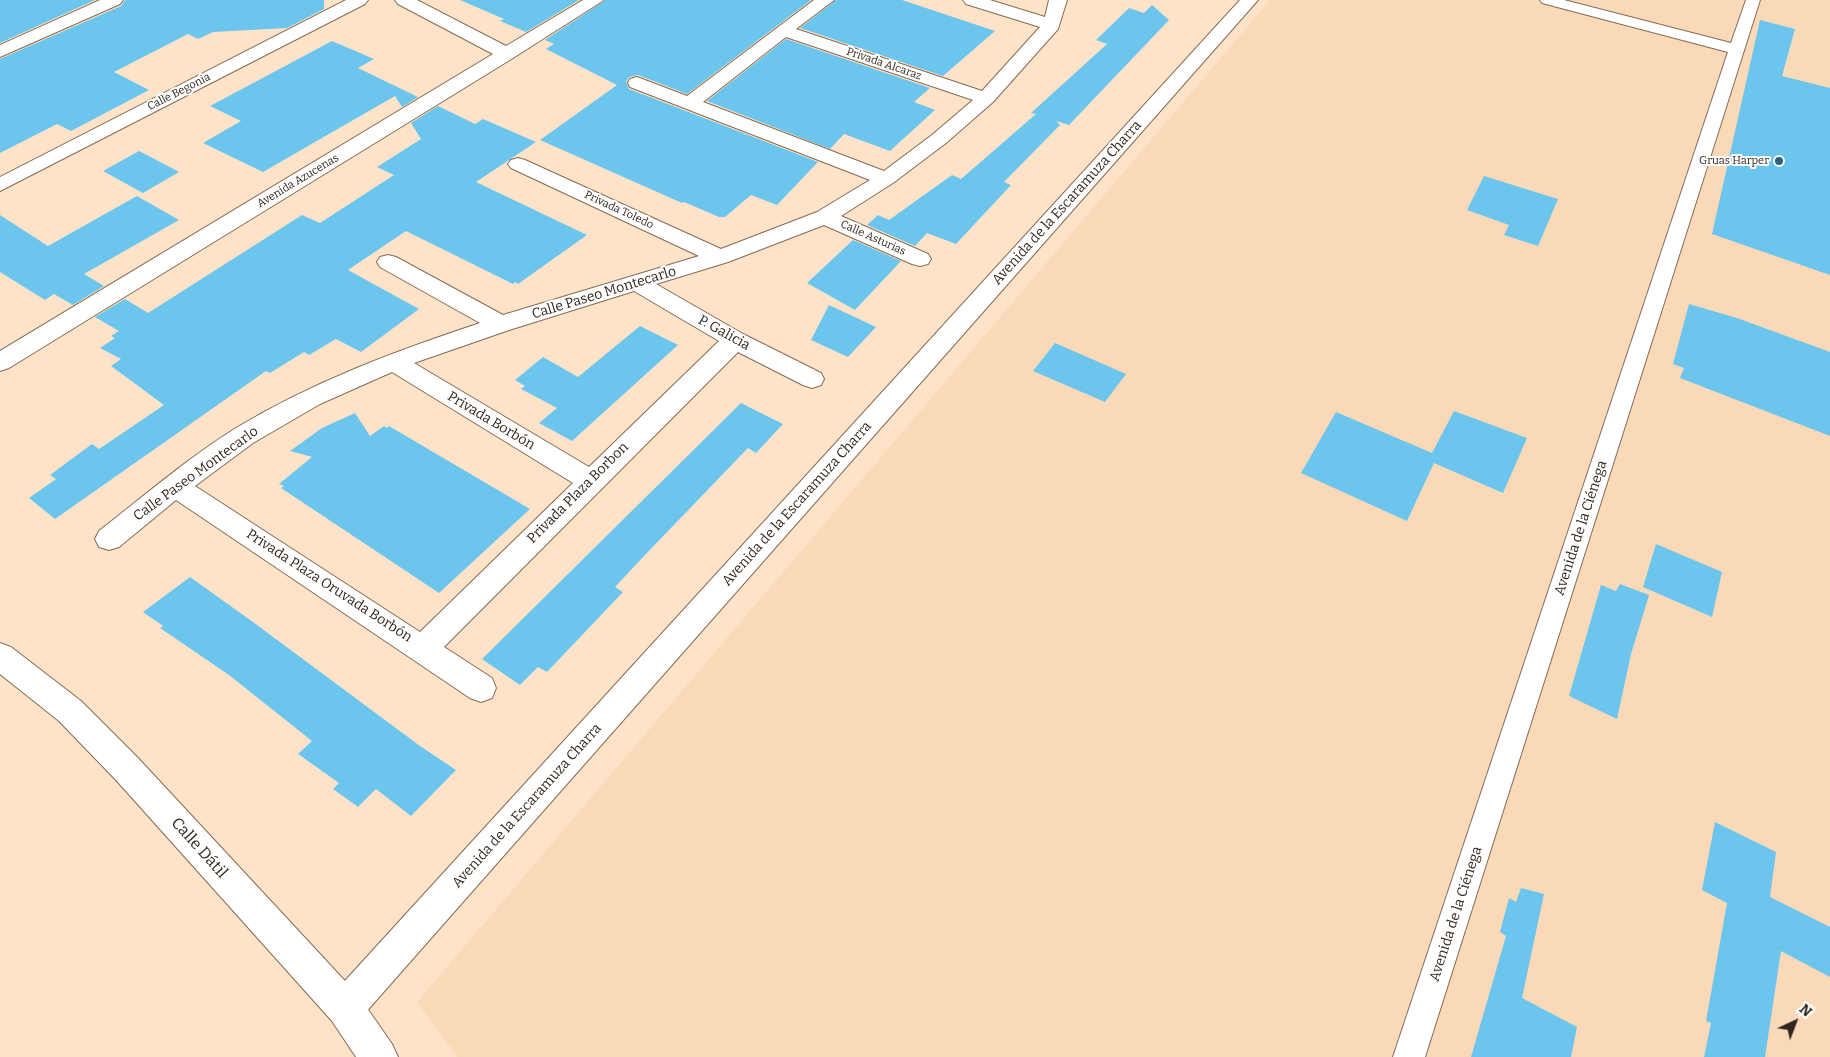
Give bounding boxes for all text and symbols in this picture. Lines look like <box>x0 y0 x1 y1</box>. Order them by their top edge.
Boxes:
street label: Privada Alcaraz <box>845 45 923 83</box>
street label: Calle Begonia <box>145 70 213 114</box>
street label: Avenida de la Escaramuza Charra <box>989 117 1145 289</box>
street label: Avenida Azucenas <box>255 151 341 211</box>
place label: Gruas Harper <box>1699 154 1769 168</box>
marker: Gruas Harper <box>1773 155 1785 167</box>
street label: Privada Toledo <box>582 188 656 232</box>
street label: Calle Asturias <box>838 218 908 258</box>
street label: Calle Paseo Montecarlo <box>530 263 678 323</box>
street label: P. Galicia <box>695 312 753 354</box>
street label: Privada Borbón <box>444 388 538 454</box>
street label: Avenida de la Escaramuza Charra <box>719 418 875 590</box>
street label: Calle Paseo Montecarlo <box>130 423 262 525</box>
street label: Privada Plaza Borbon <box>524 439 632 547</box>
street label: Avenida de la Ciénega <box>1551 458 1611 598</box>
street label: Privada Plaza Oruvada Borbón <box>243 526 415 646</box>
street label: Avenida de la Escaramuza Charra <box>449 720 605 892</box>
street label: Calle Dátil <box>167 814 231 882</box>
street label: Avenida de la Ciénega <box>1426 844 1486 984</box>
north arrow <box>1770 997 1820 1047</box>
text: N <box>1796 1001 1815 1021</box>

